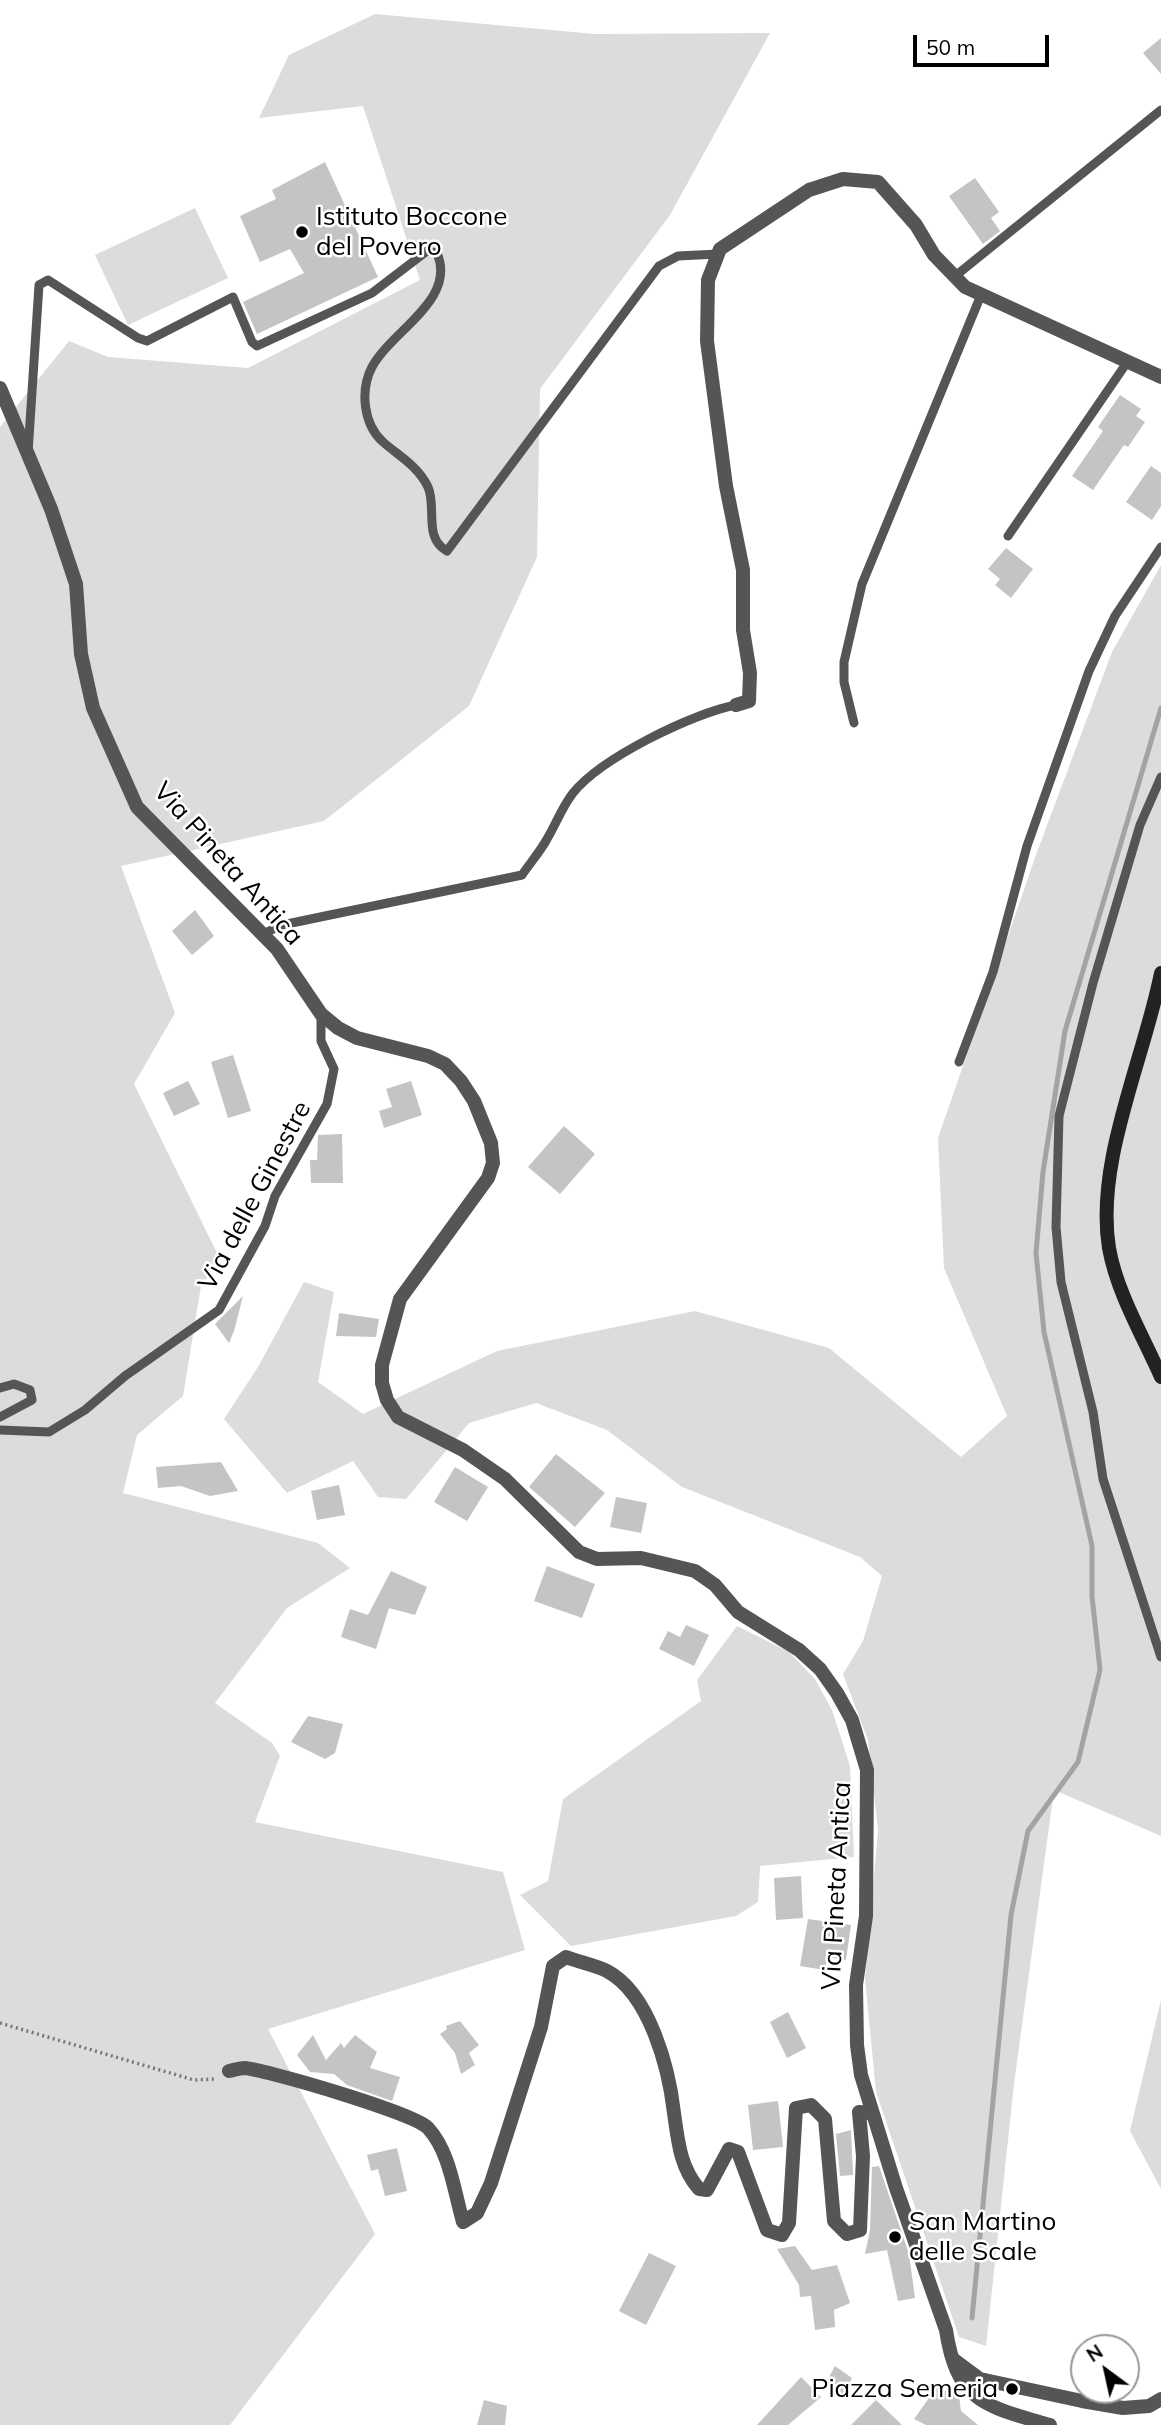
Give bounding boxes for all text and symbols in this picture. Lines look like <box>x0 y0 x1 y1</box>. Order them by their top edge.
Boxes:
scale bar <box>916 21 1052 65</box>
text: 50 m <box>926 34 975 60</box>
place label: Istituto Boccone del Povero <box>316 201 507 262</box>
marker: Istituto Boccone del Povero <box>294 224 310 240</box>
street label: Via Pineta Antica <box>147 776 309 952</box>
street label: Via delle Ginestre <box>192 1096 318 1296</box>
street label: Via Pineta Antica <box>816 1781 858 1991</box>
place label: San Martino delle Scale <box>909 2206 1056 2268</box>
marker: San Martino delle Scale <box>887 2229 903 2245</box>
north arrow <box>1070 2334 1140 2404</box>
text: N <box>1082 2339 1107 2367</box>
place label: Piazza Semeria <box>812 2373 998 2405</box>
marker: Piazza Semeria <box>1004 2381 1020 2397</box>

